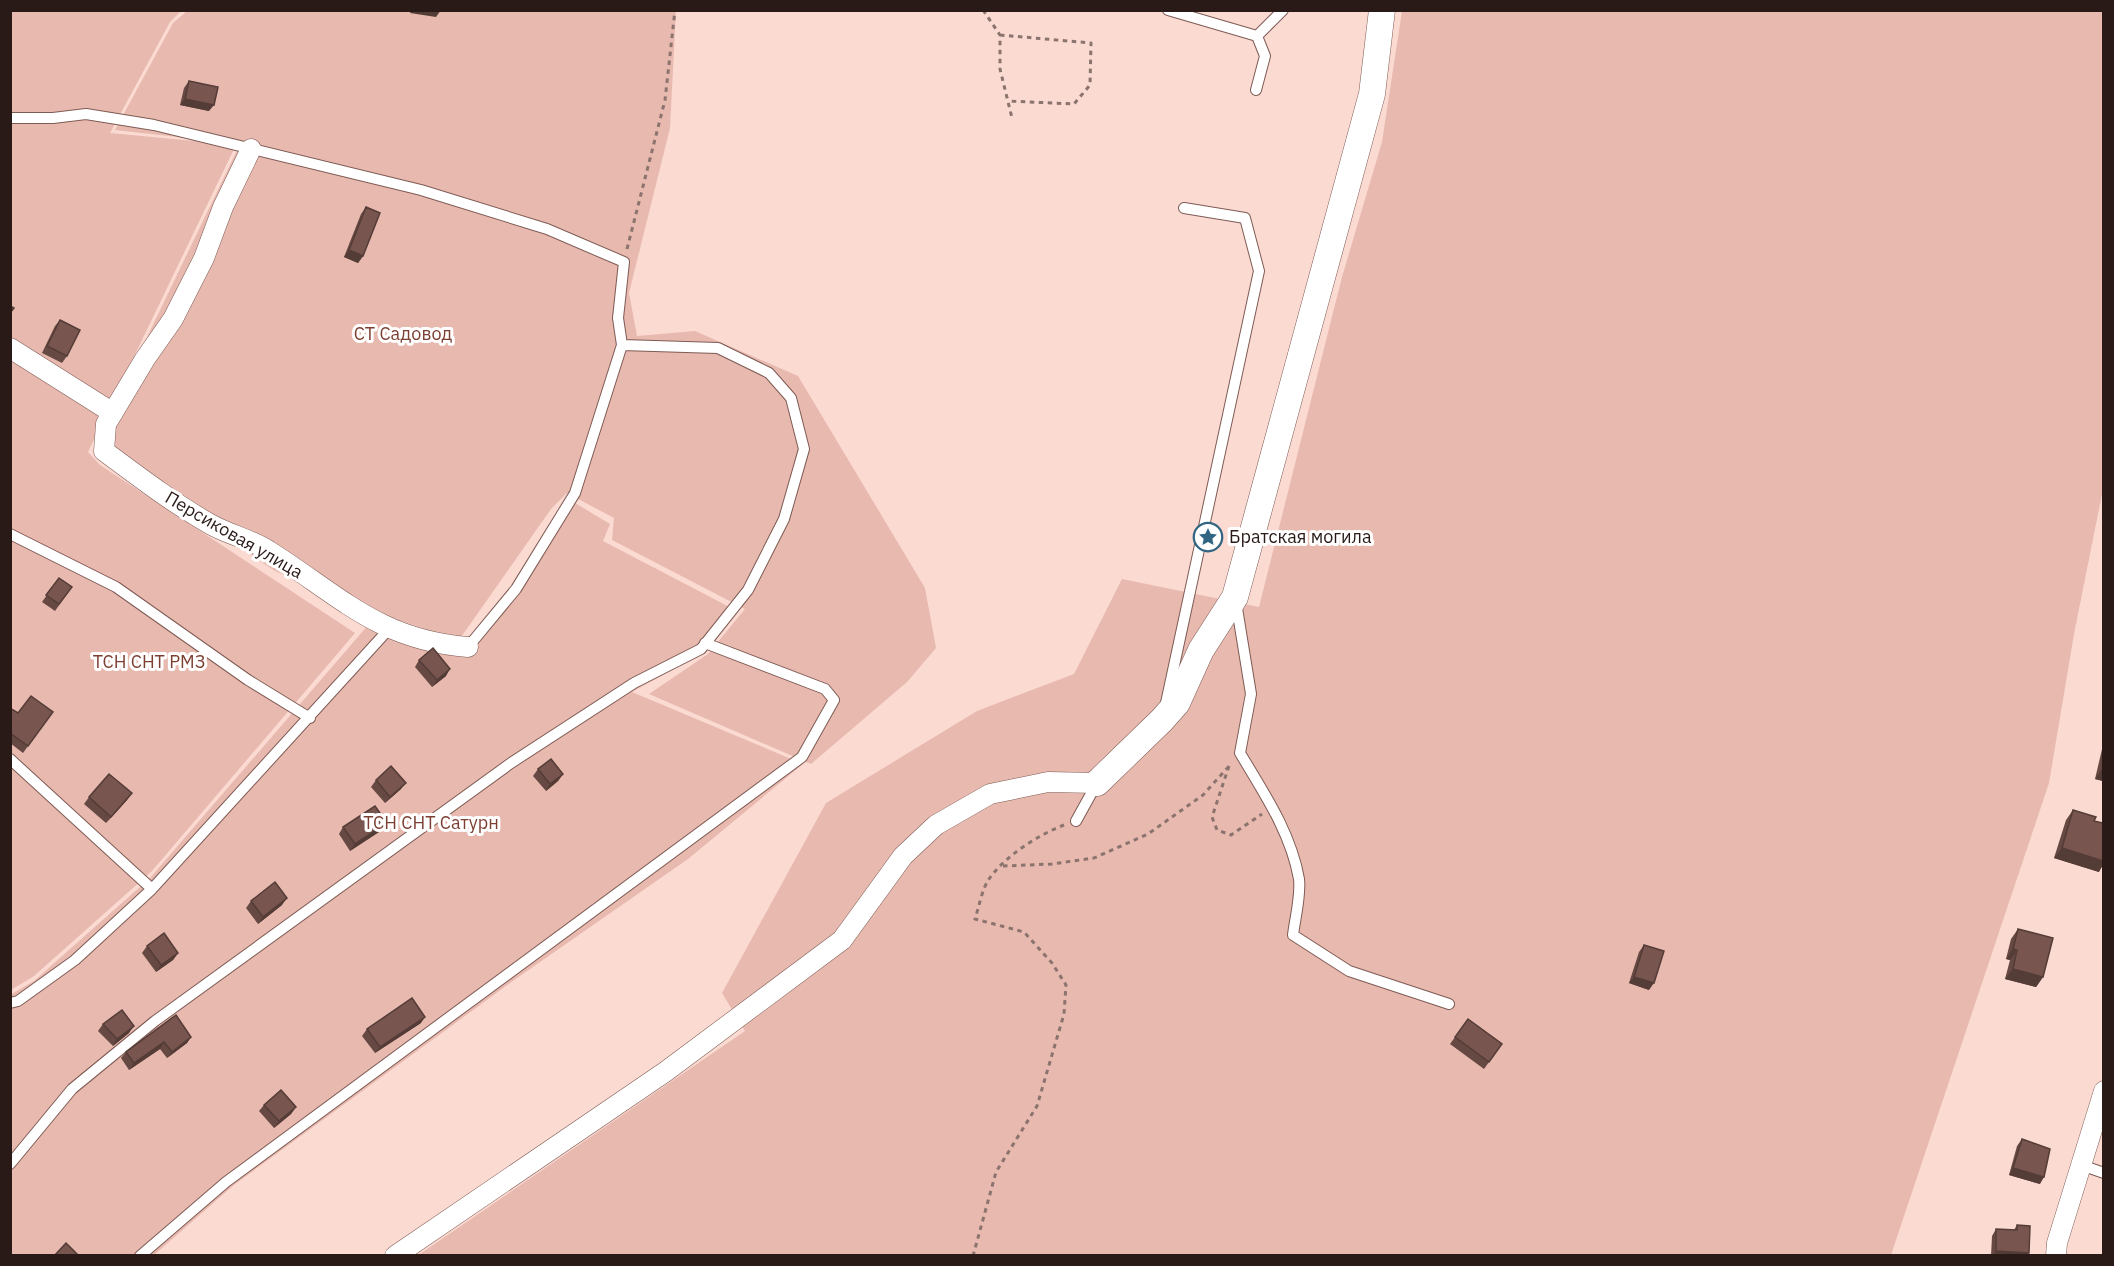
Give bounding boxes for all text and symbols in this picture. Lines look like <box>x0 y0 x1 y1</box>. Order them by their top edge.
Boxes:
park label: СТ Садовод <box>354 322 452 345</box>
street label: Персиковая улица <box>161 486 308 584</box>
place icon: Братская могила <box>1192 521 1224 553</box>
place label: Братская могила <box>1229 525 1372 548</box>
park label: ТСН СНТ РМЗ <box>93 650 205 673</box>
park label: ТСН СНТ Сатурн <box>363 811 499 834</box>

